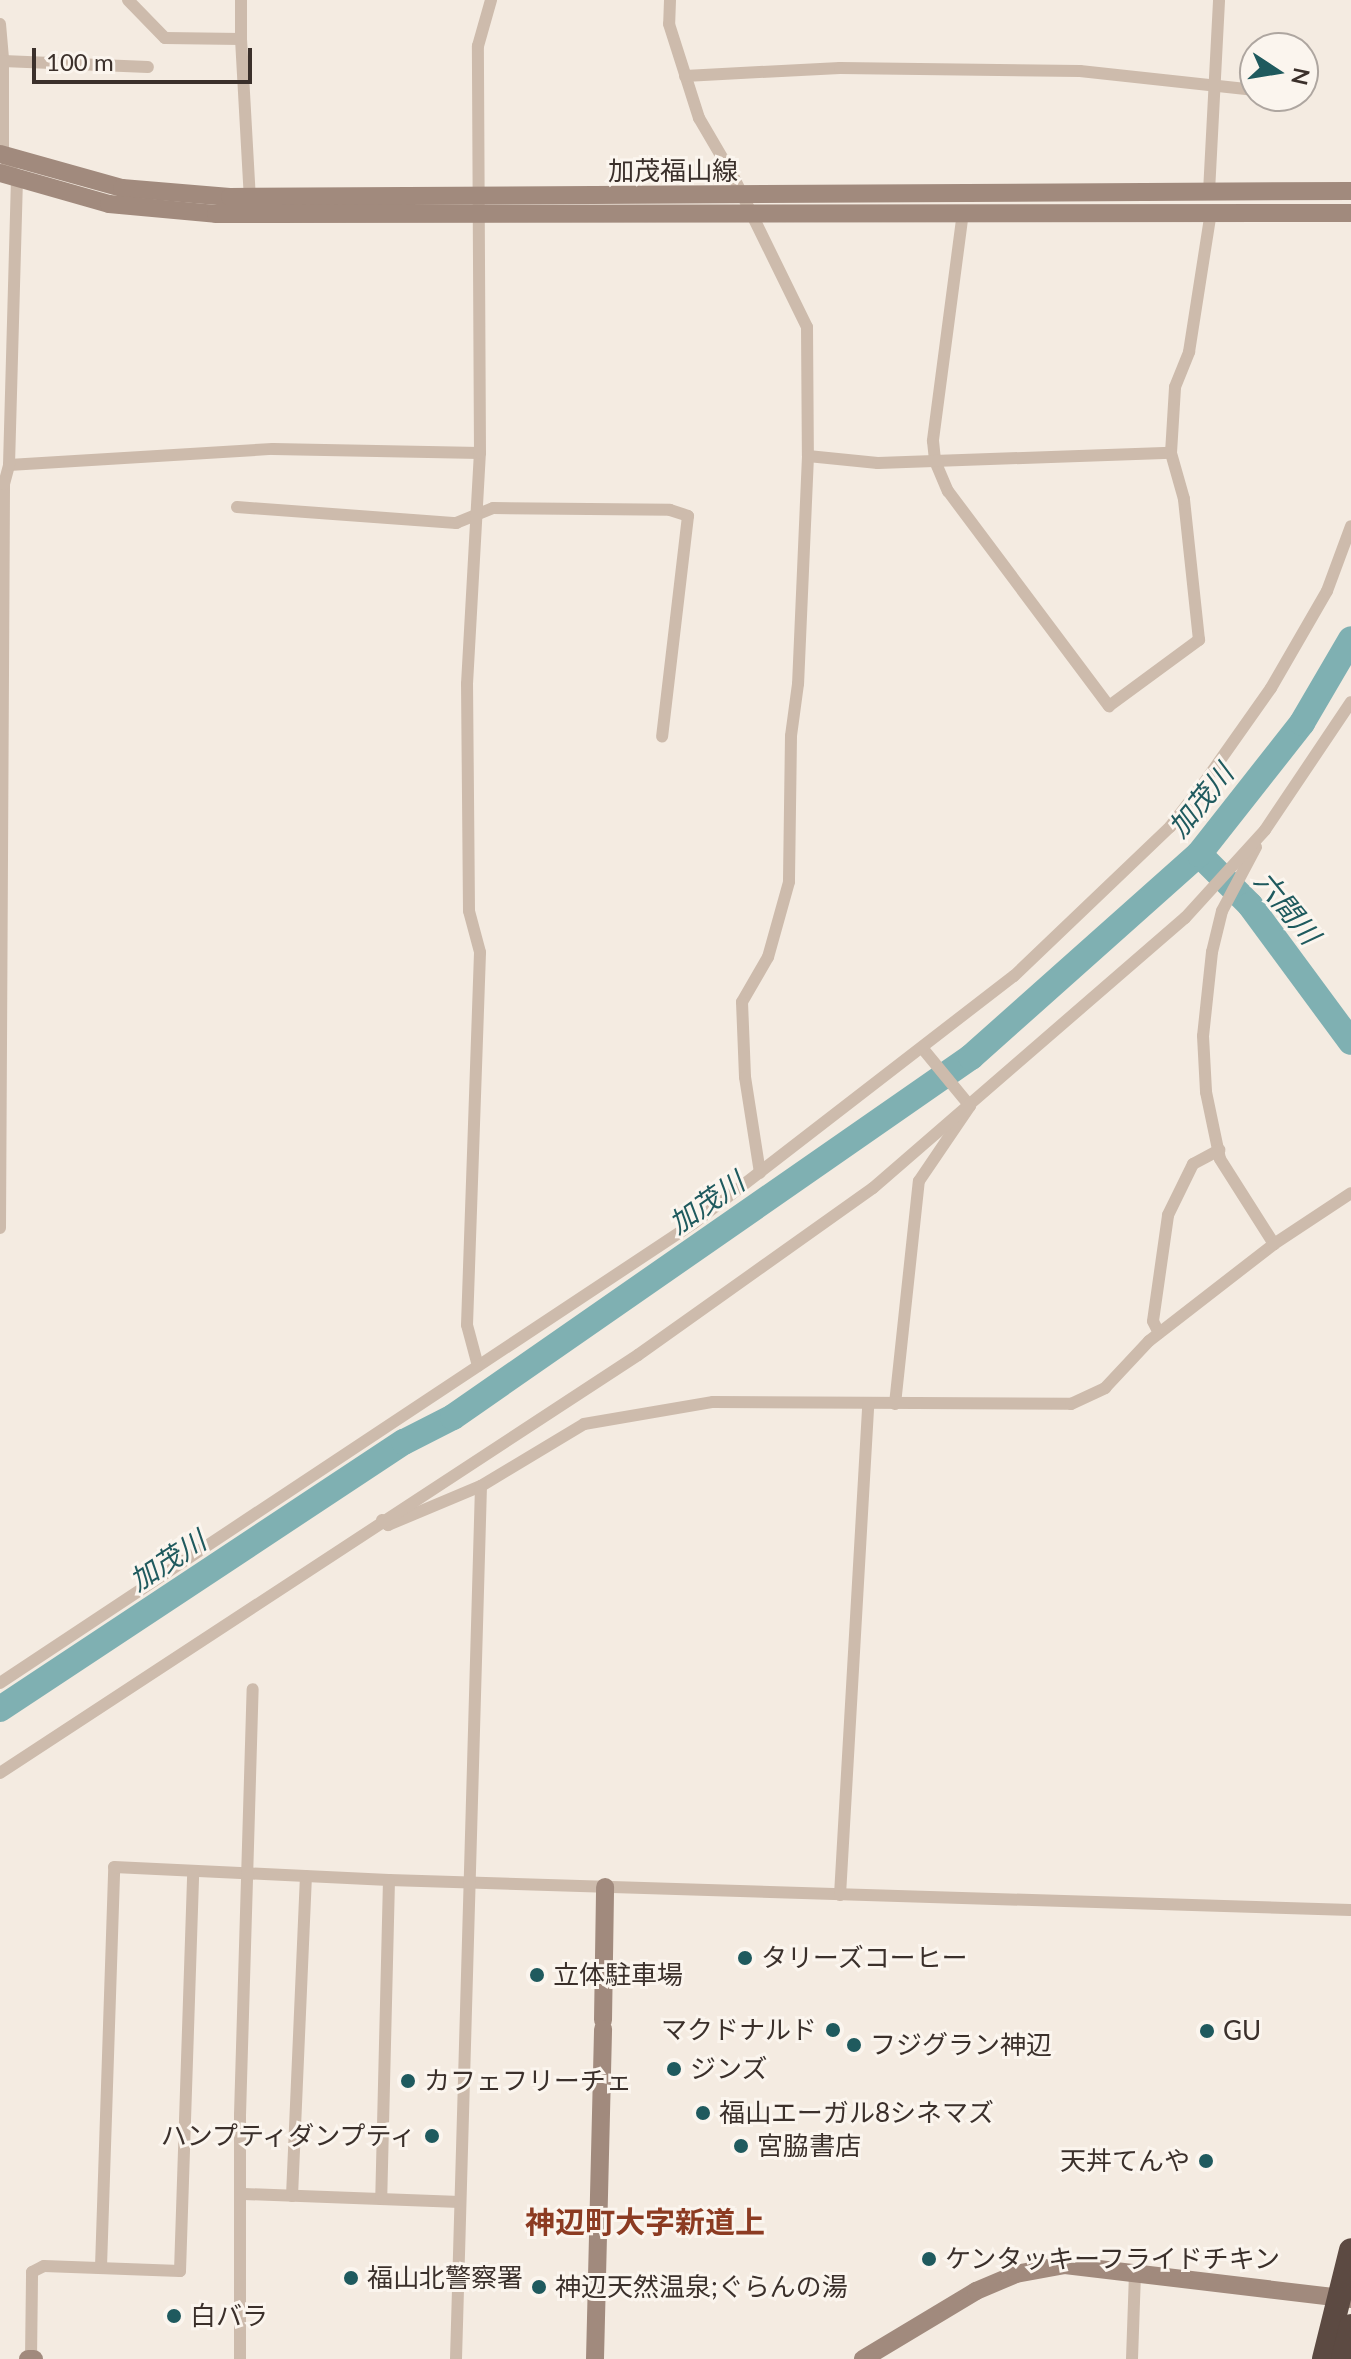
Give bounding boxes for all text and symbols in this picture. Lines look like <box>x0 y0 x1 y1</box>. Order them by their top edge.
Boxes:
scale bar <box>36 32 256 82</box>
north arrow <box>1239 32 1319 112</box>
text: 100 m <box>46 47 114 76</box>
text: N <box>1286 66 1316 88</box>
street label: 加茂福山線 <box>608 155 738 187</box>
water label: 加茂川 <box>1161 757 1239 843</box>
water label: 六間川 <box>1249 864 1327 950</box>
water label: 加茂川 <box>662 1164 750 1240</box>
water label: 加茂川 <box>123 1523 211 1597</box>
place label: タリーズコーヒー <box>761 1942 969 1974</box>
marker: タリーズコーヒー <box>736 1949 754 1967</box>
place label: 立体駐車場 <box>553 1959 683 1991</box>
marker: 立体駐車場 <box>528 1966 546 1984</box>
place label: マクドナルド <box>661 2014 817 2046</box>
place label: GU <box>1223 2015 1261 2047</box>
marker: マクドナルド <box>824 2021 842 2039</box>
marker: GU <box>1198 2022 1216 2040</box>
place label: フジグラン神辺 <box>870 2029 1052 2061</box>
marker: フジグラン神辺 <box>845 2036 863 2054</box>
place label: ジンズ <box>690 2053 768 2085</box>
marker: ジンズ <box>665 2060 683 2078</box>
place label: カフェフリーチェ <box>424 2065 632 2097</box>
marker: カフェフリーチェ <box>399 2072 417 2090</box>
place label: 福山エーガル8シネマズ <box>719 2097 994 2129</box>
marker: 福山エーガル8シネマズ <box>694 2104 712 2122</box>
place label: ハンプティダンプティ <box>156 2120 416 2152</box>
marker: ハンプティダンプティ <box>423 2127 441 2145</box>
place label: 宮脇書店 <box>757 2130 861 2162</box>
marker: 宮脇書店 <box>732 2137 750 2155</box>
place label: 天丼てんや <box>1060 2145 1190 2177</box>
marker: 天丼てんや <box>1197 2152 1215 2170</box>
district label: 神辺町大字新道上 <box>525 2203 765 2239</box>
place label: ケンタッキーフライドチキン <box>945 2243 1283 2275</box>
marker: ケンタッキーフライドチキン <box>920 2250 938 2268</box>
place label: 福山北警察署 <box>367 2262 523 2294</box>
marker: 福山北警察署 <box>342 2269 360 2287</box>
place label: 神辺天然温泉;ぐらんの湯 <box>555 2271 848 2303</box>
marker: 神辺天然温泉;ぐらんの湯 <box>530 2278 548 2296</box>
place label: 白バラ <box>190 2300 268 2332</box>
marker: 白バラ <box>165 2307 183 2325</box>

